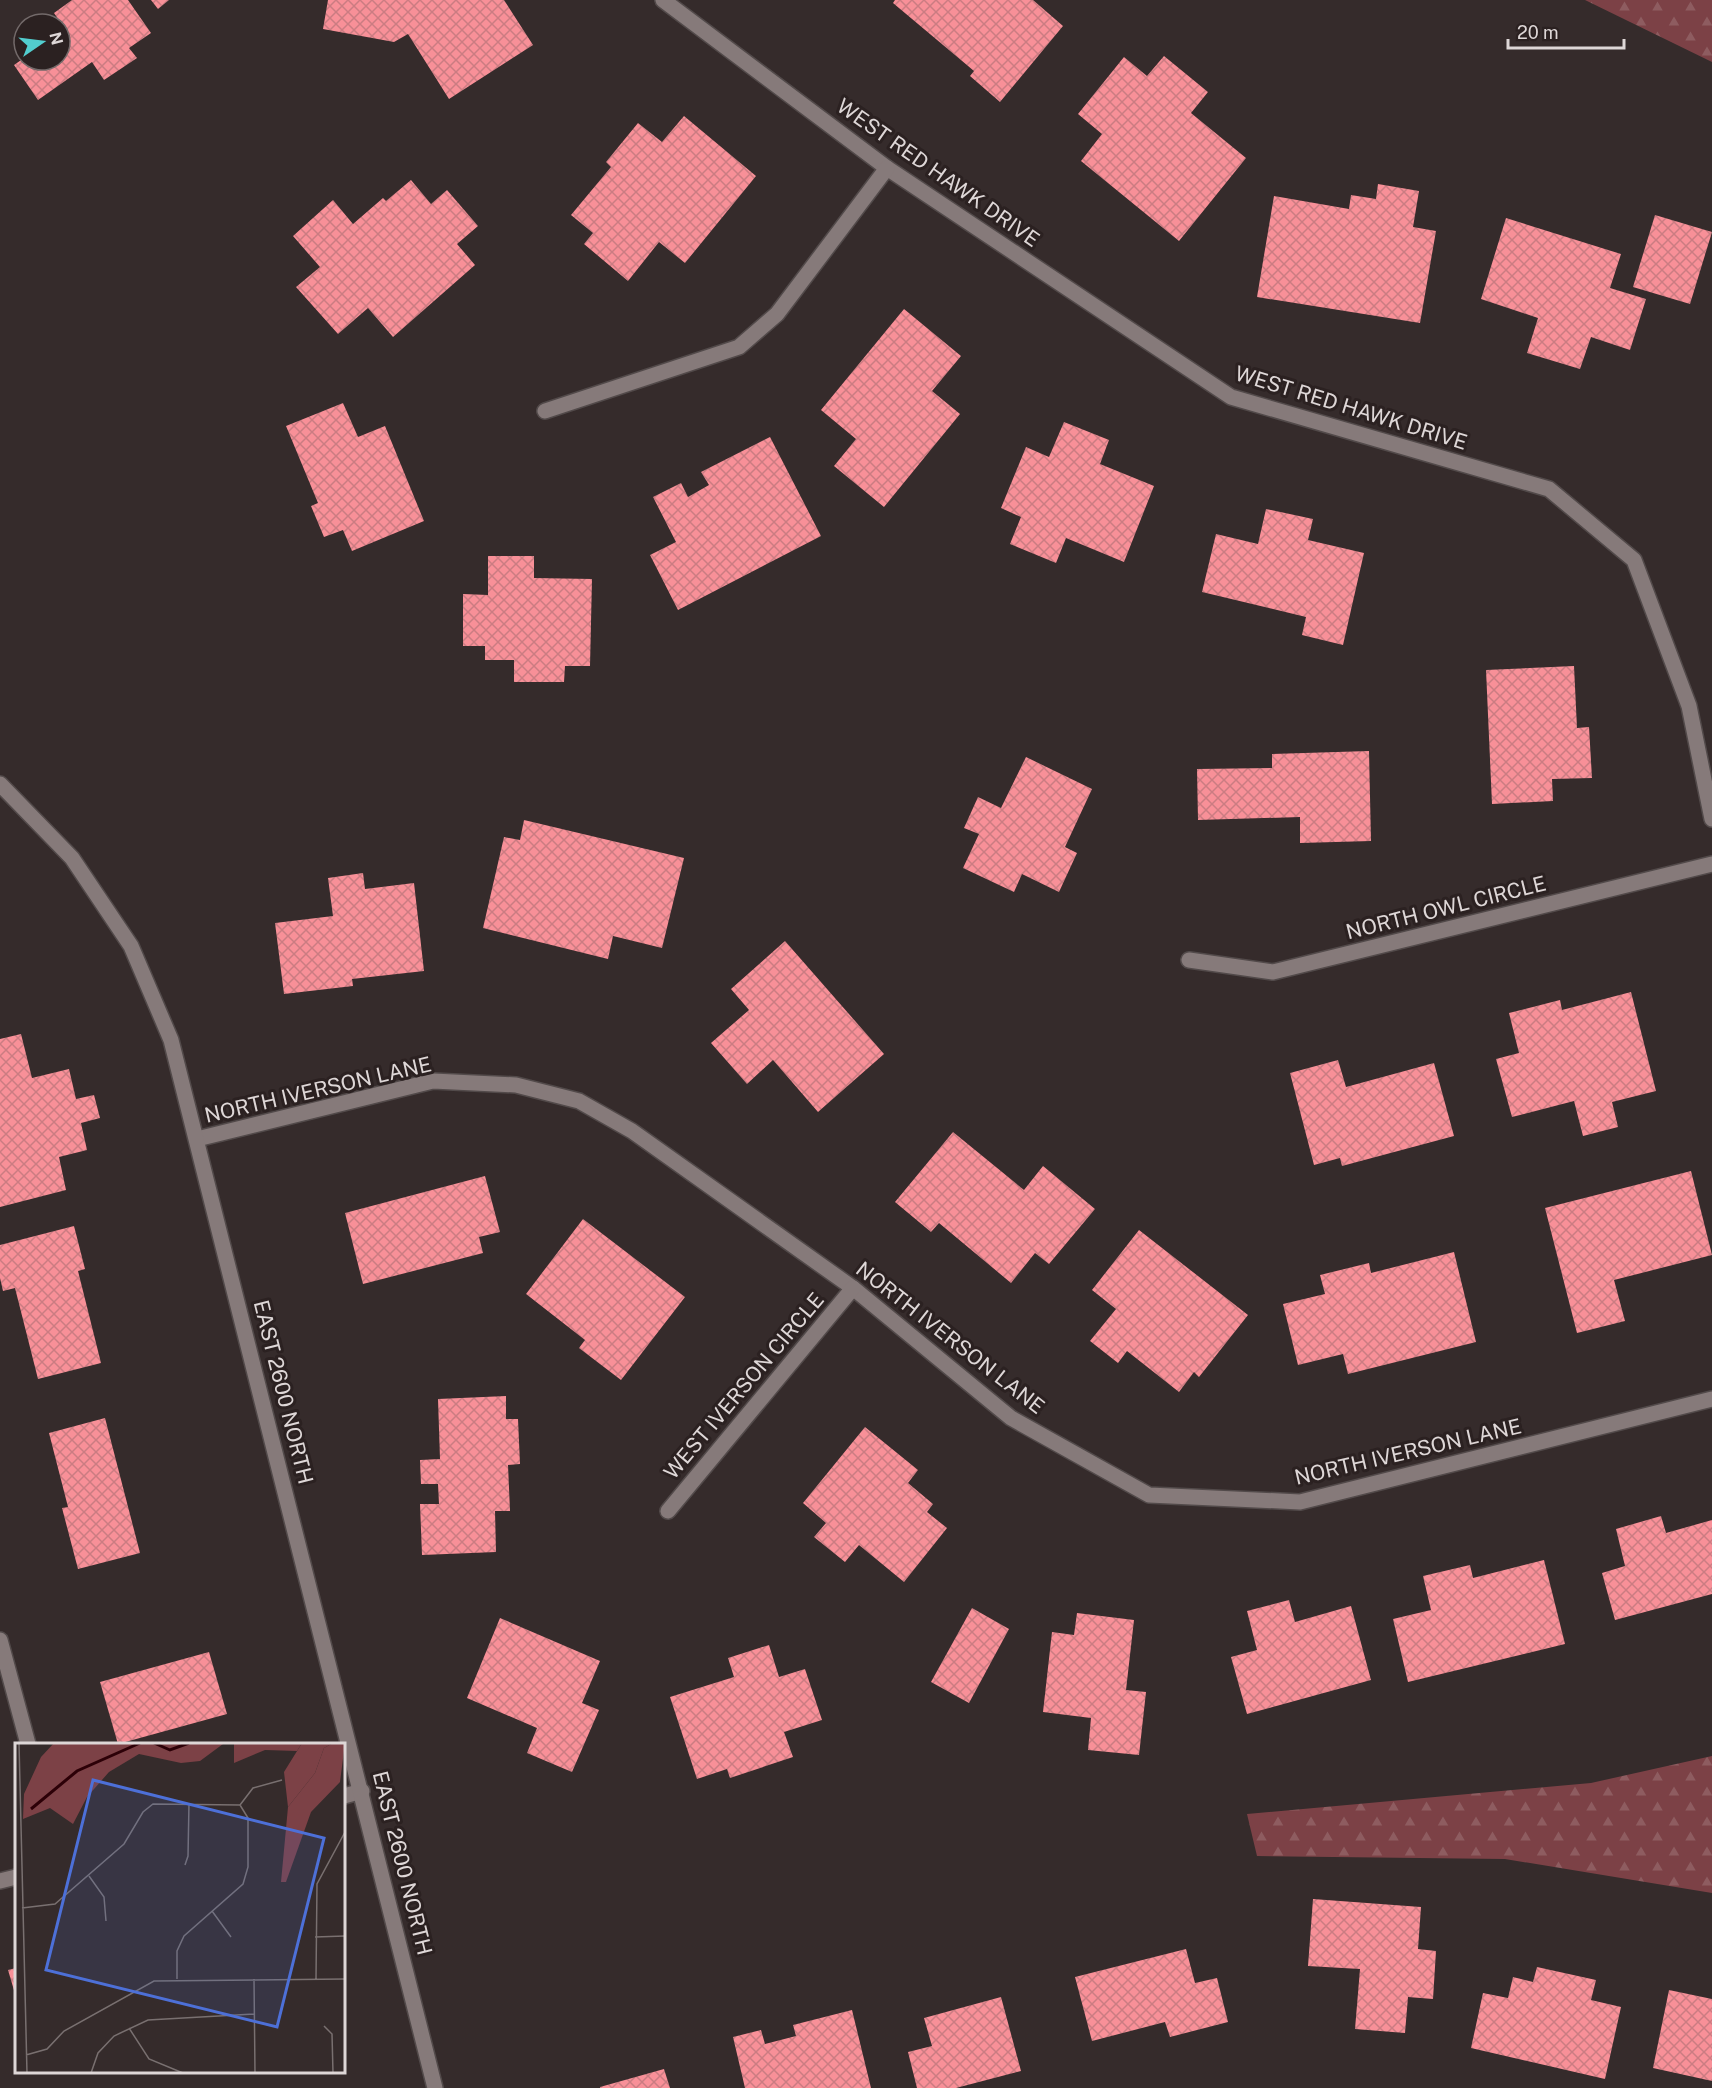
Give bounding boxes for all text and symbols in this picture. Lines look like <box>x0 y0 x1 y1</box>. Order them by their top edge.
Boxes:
north arrow <box>12 12 72 72</box>
scale bar <box>1508 12 1624 50</box>
text: 20 m <box>1517 22 1559 43</box>
text: N <box>45 30 67 47</box>
street label: WEST RED HAWK DRIVE <box>832 93 1044 252</box>
street label: WEST RED HAWK DRIVE <box>1232 360 1470 455</box>
street label: NORTH OWL CIRCLE <box>1343 871 1548 944</box>
street label: NORTH IVERSON LANE <box>202 1051 434 1128</box>
street label: NORTH IVERSON LANE <box>851 1256 1050 1419</box>
street label: WEST IVERSON CIRCLE <box>658 1287 829 1484</box>
street label: EAST 2600 NORTH <box>249 1297 318 1486</box>
street label: NORTH IVERSON LANE <box>1292 1413 1524 1490</box>
inset map <box>15 1743 345 2073</box>
street label: EAST 2600 NORTH <box>368 1768 437 1957</box>

